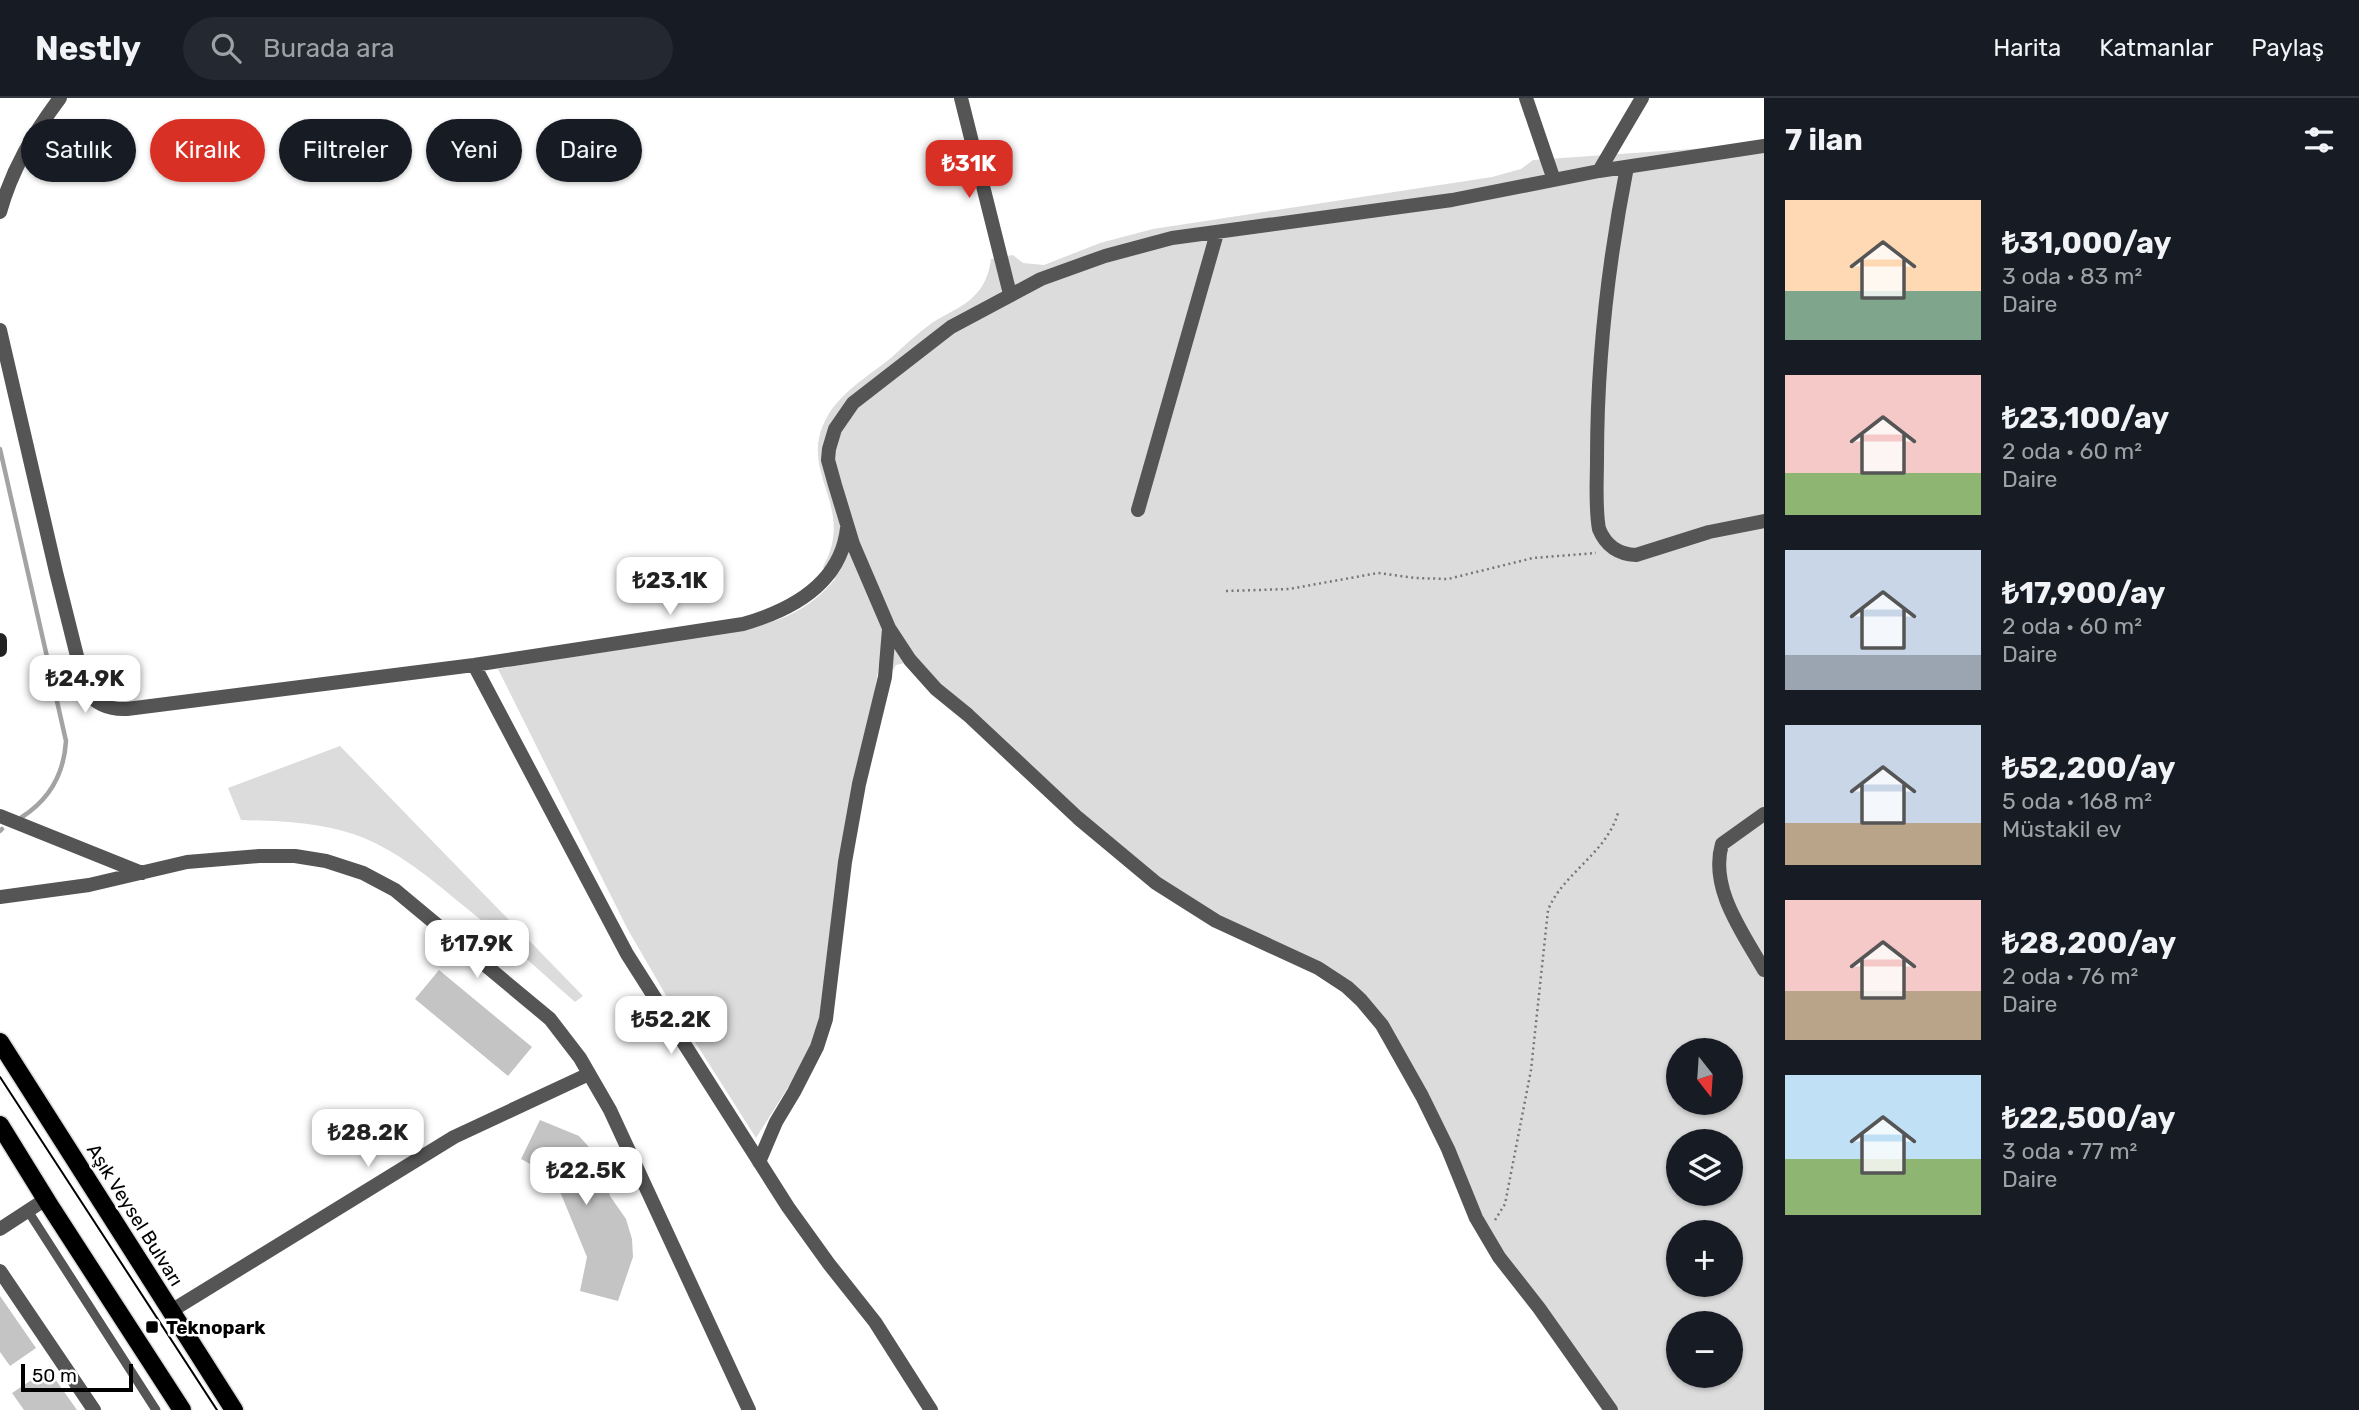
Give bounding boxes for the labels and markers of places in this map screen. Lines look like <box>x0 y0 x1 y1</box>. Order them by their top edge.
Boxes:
pin: ₺31K <box>928 140 1010 200</box>
pin: ₺23.1K <box>613 558 727 617</box>
pin: ₺24.9K <box>28 656 142 715</box>
pin: ₺17.9K <box>420 920 534 980</box>
pin: ₺52.2K <box>614 996 728 1056</box>
pin: ₺28.2K <box>311 1110 425 1169</box>
pin: ₺22.5K <box>529 1148 643 1207</box>
place label: Teknopark <box>166 1316 265 1339</box>
marker: Teknopark <box>144 1319 160 1335</box>

